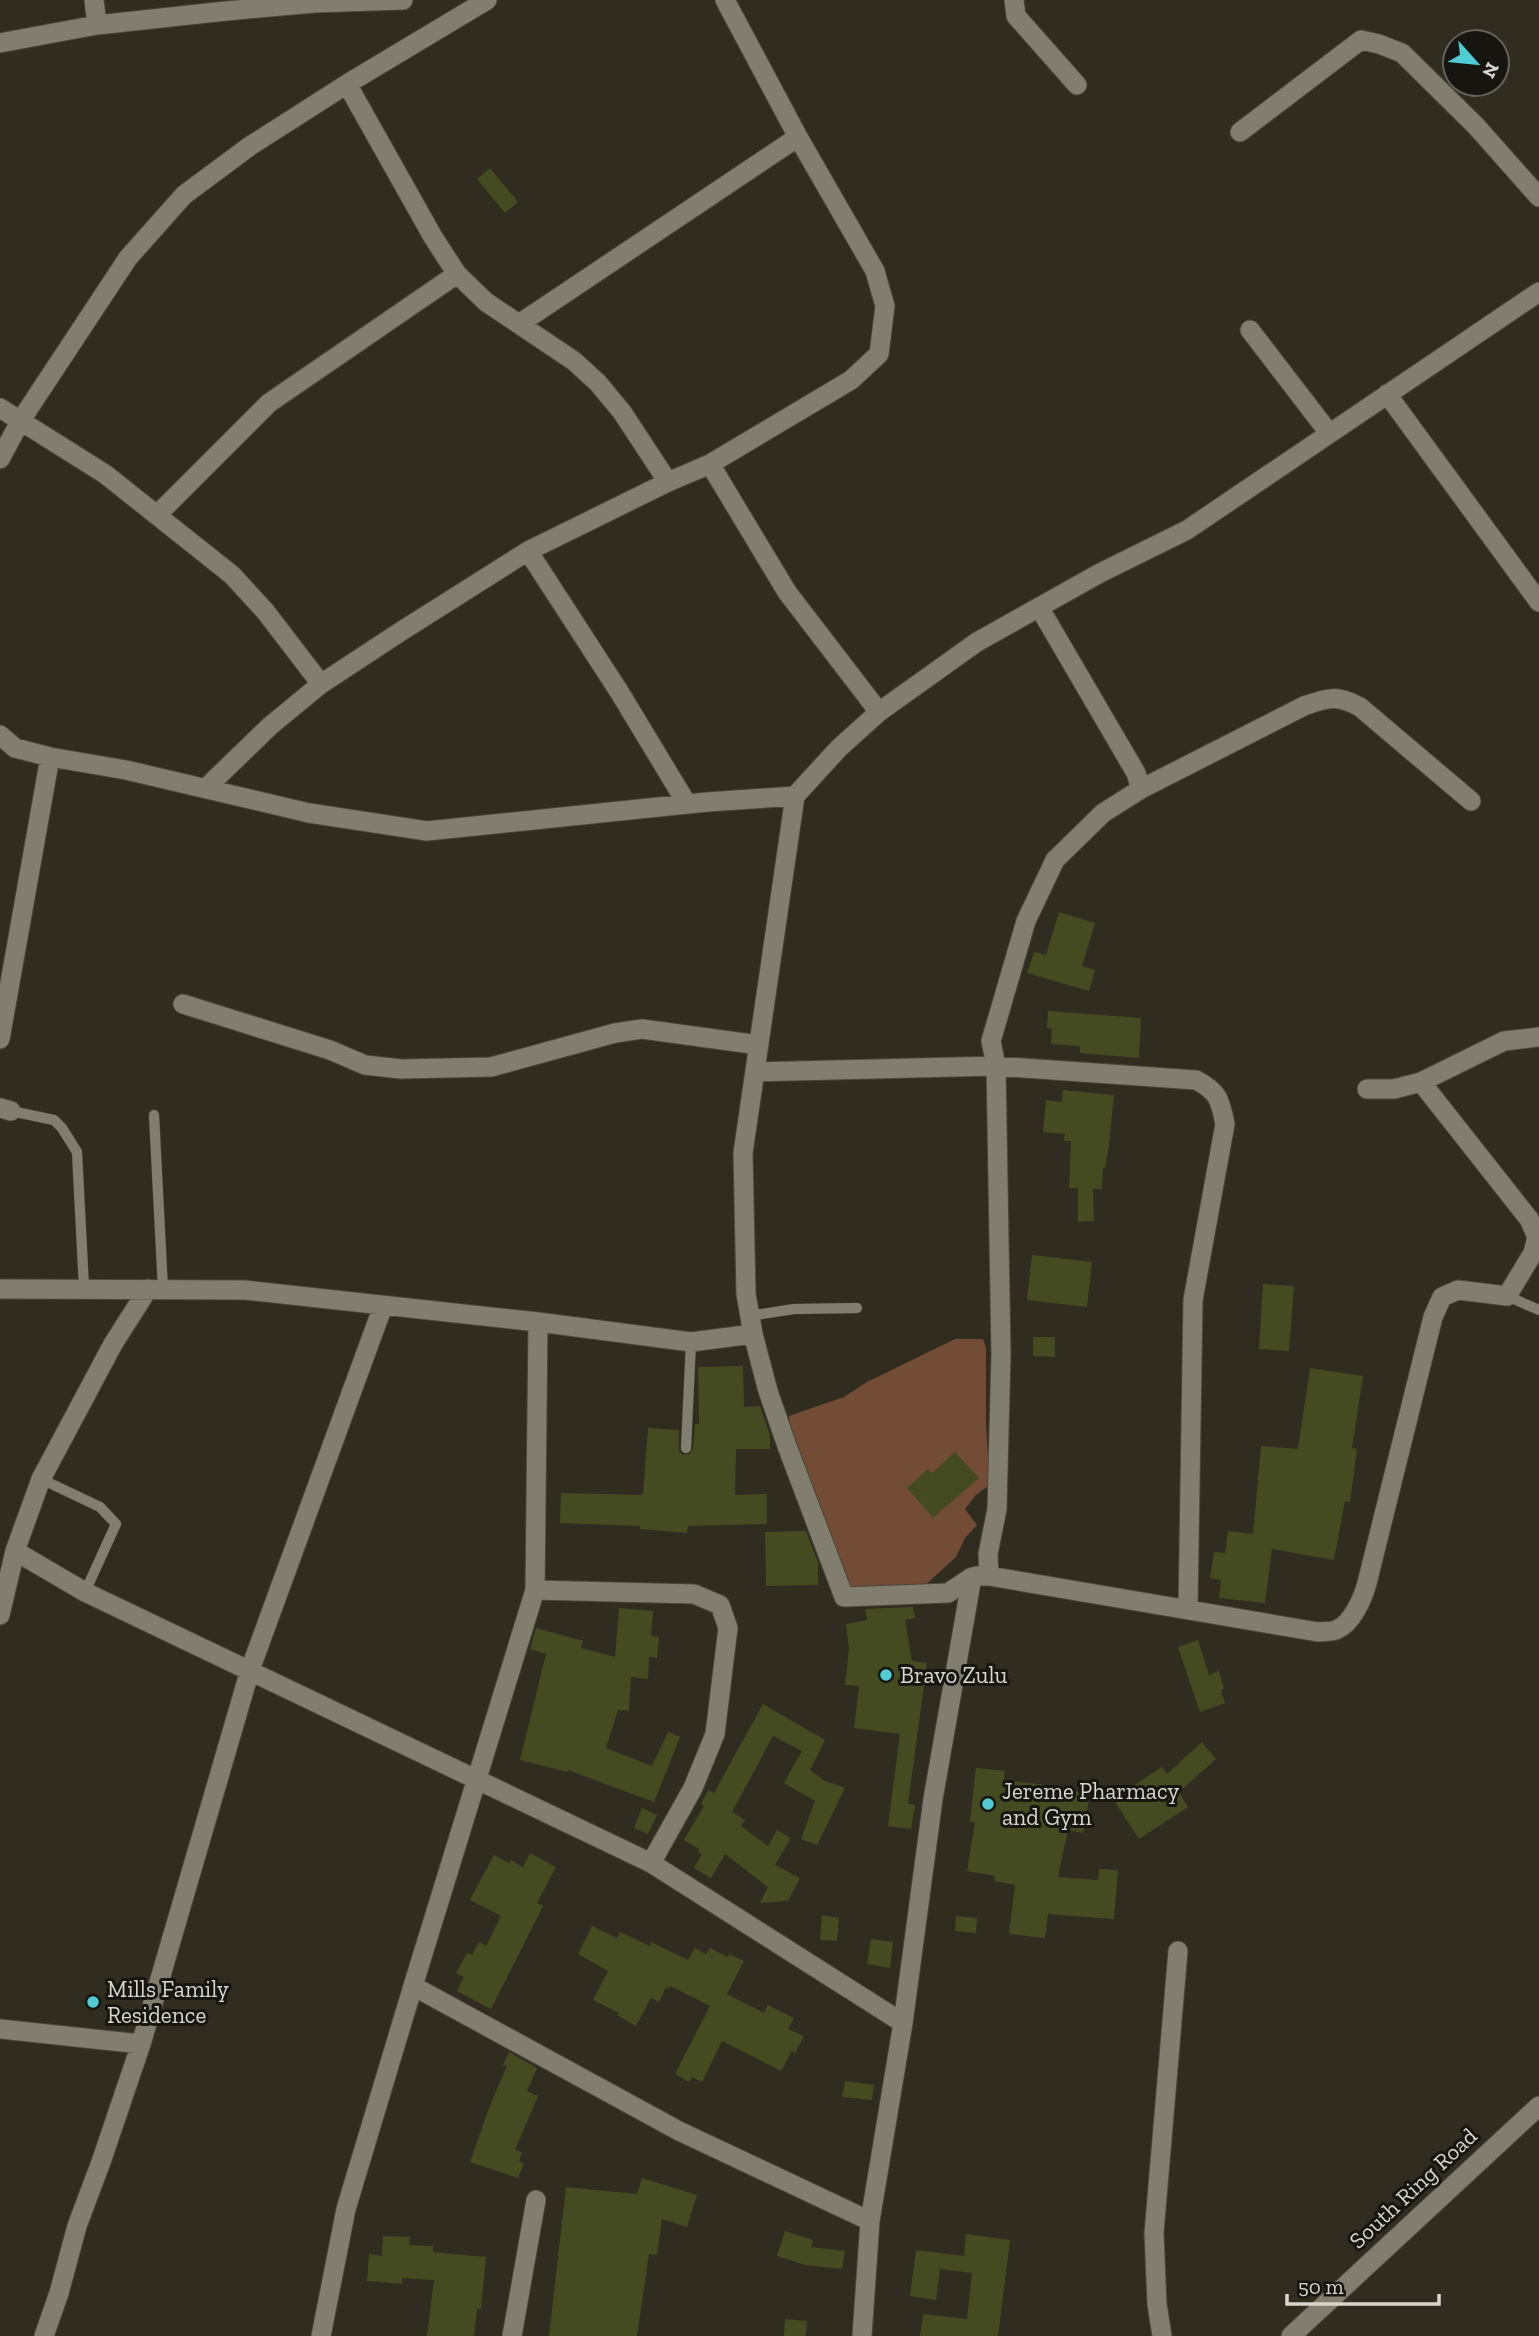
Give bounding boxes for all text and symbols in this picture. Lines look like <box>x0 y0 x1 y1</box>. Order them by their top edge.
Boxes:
north arrow <box>1441 28 1511 98</box>
text: N <box>1477 59 1504 82</box>
place label: Bravo Zulu <box>900 1661 1008 1689</box>
marker: Bravo Zulu <box>878 1667 894 1683</box>
place label: Jereme Pharmacy and Gym <box>1002 1777 1180 1831</box>
marker: Jereme Pharmacy and Gym <box>980 1796 996 1812</box>
place label: Mills Family Residence <box>107 1975 229 2029</box>
marker: Mills Family Residence <box>85 1994 101 2010</box>
street label: South Ring Road <box>1343 2121 1483 2254</box>
scale bar <box>1287 2262 1439 2306</box>
text: 50 m <box>1298 2274 1344 2299</box>

